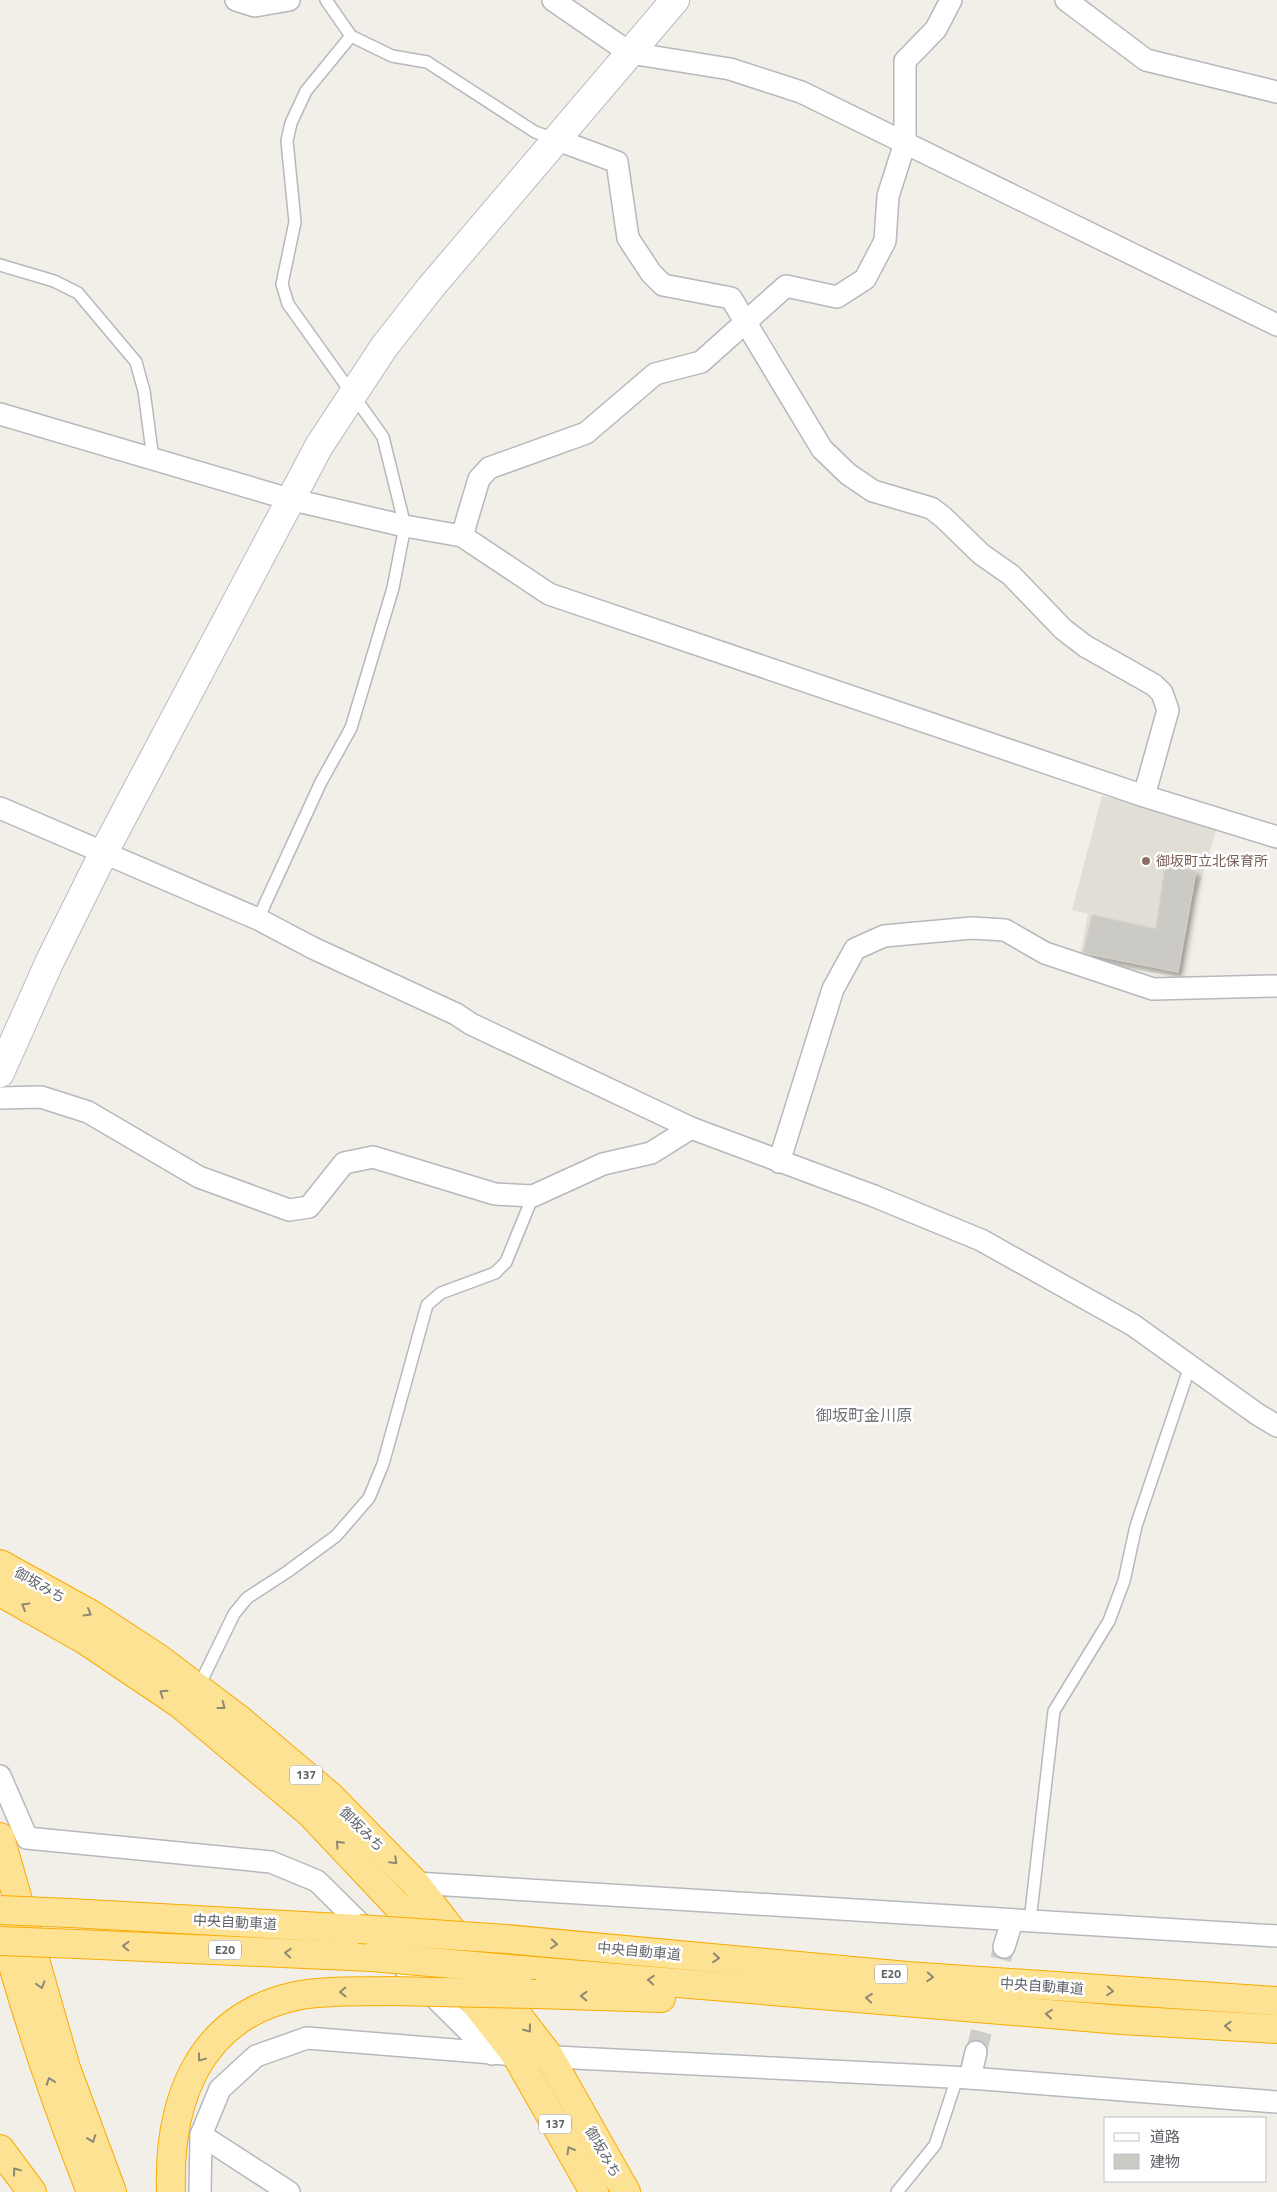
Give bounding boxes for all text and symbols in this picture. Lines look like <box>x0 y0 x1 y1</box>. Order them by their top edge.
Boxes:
place label: 御坂町立北保育所 <box>1156 850 1268 871</box>
marker: 御坂町立北保育所 <box>1140 855 1152 867</box>
district label: 御坂町金川原 <box>816 1403 912 1427</box>
street label: 御坂みち <box>11 1561 70 1608</box>
one-way arrow <box>22 1602 31 1612</box>
one-way arrow <box>83 1607 92 1617</box>
one-way arrow <box>159 1689 168 1699</box>
one-way arrow <box>216 1700 226 1709</box>
road number: 137 <box>290 1766 322 1784</box>
street label: 御坂みち <box>335 1801 390 1856</box>
one-way arrow <box>336 1840 345 1849</box>
one-way arrow <box>388 1856 397 1865</box>
street label: 中央自動車道 <box>193 1909 278 1934</box>
street label: 中央自動車道 <box>596 1936 682 1965</box>
one-way arrow <box>550 1938 558 1949</box>
one-way arrow <box>121 1940 129 1951</box>
road number: E20 <box>209 1940 241 1960</box>
one-way arrow <box>284 1947 292 1958</box>
one-way arrow <box>712 1953 720 1964</box>
road number: E20 <box>875 1965 907 1984</box>
one-way arrow <box>926 1972 934 1983</box>
street label: 中央自動車道 <box>999 1972 1085 1999</box>
one-way arrow <box>647 1974 655 1985</box>
one-way arrow <box>36 1980 46 1988</box>
one-way arrow <box>1106 1985 1114 1996</box>
one-way arrow <box>338 1987 346 1997</box>
one-way arrow <box>579 1990 587 2001</box>
one-way arrow <box>865 1993 873 2004</box>
one-way arrow <box>1045 2008 1053 2019</box>
one-way arrow <box>1224 2021 1232 2032</box>
one-way arrow <box>522 2024 531 2033</box>
one-way arrow <box>199 2052 207 2061</box>
one-way arrow <box>46 2077 56 2086</box>
road number: 137 <box>539 2114 571 2134</box>
legend <box>1104 2117 1267 2182</box>
street label: 御坂みち <box>580 2122 627 2181</box>
text: 道路 <box>1150 2125 1180 2148</box>
one-way arrow <box>86 2134 96 2143</box>
one-way arrow <box>566 2146 576 2155</box>
text: 建物 <box>1150 2150 1180 2173</box>
one-way arrow <box>13 2167 22 2177</box>

